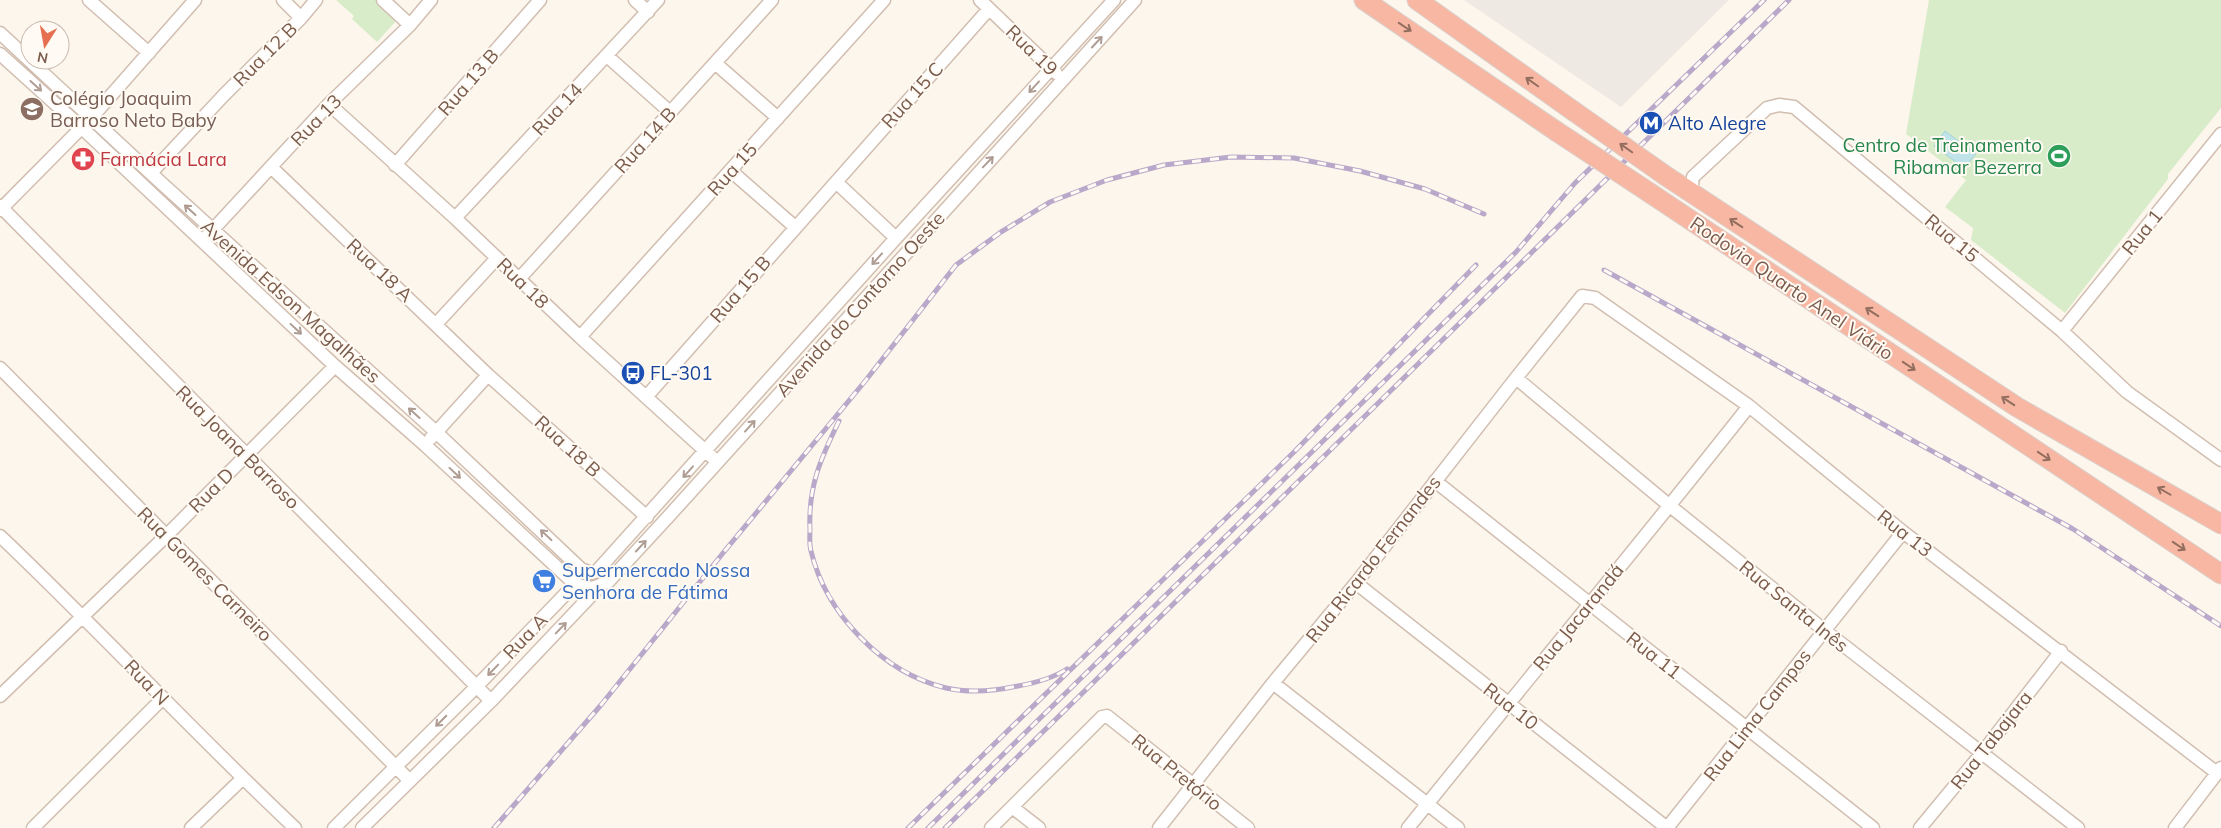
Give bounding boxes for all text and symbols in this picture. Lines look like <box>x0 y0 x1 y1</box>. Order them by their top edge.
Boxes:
street label: Rua 12 B <box>228 17 302 91</box>
street label: Rua 19 <box>1001 19 1063 81</box>
north arrow <box>20 20 70 70</box>
one-way arrow <box>1397 23 1411 33</box>
one-way arrow <box>1091 35 1103 48</box>
street label: Rua 13 B <box>432 44 504 120</box>
text: N <box>36 48 49 68</box>
street label: Rua 15 C <box>876 57 948 133</box>
one-way arrow <box>1526 77 1540 87</box>
street label: Rua 14 <box>527 78 587 140</box>
one-way arrow <box>30 81 43 92</box>
one-way arrow <box>1028 81 1040 94</box>
place label: Colégio Joaquim Barroso Neto Baby <box>50 86 217 132</box>
street label: Rua 13 <box>285 89 347 151</box>
school or university icon: Colégio Joaquim Barroso Neto Baby <box>19 96 45 122</box>
street label: Rua 14 B <box>609 102 681 178</box>
metro station icon: Alto Alegre <box>1638 110 1664 136</box>
place label: Alto Alegre <box>1668 111 1766 135</box>
place label: Centro de Treinamento Ribamar Bezerra <box>1843 133 2042 179</box>
street label: Rua 15 <box>702 137 762 201</box>
one-way arrow <box>1620 143 1634 153</box>
sports icon: Centro de Treinamento Ribamar Bezerra <box>2046 143 2072 169</box>
pharmacy icon: Farmácia Lara <box>70 146 96 172</box>
place label: Farmácia Lara <box>100 147 227 171</box>
one-way arrow <box>982 156 994 168</box>
one-way arrow <box>183 204 196 215</box>
street label: Rua 1 <box>2116 204 2168 260</box>
street label: Avenida do Contorno Oeste <box>770 206 950 402</box>
street label: Rua 15 <box>1920 208 1984 268</box>
street label: Rodovia Quarto Anel Viário <box>1686 211 1898 365</box>
street label: Avenida Edson Magalhães <box>196 214 386 388</box>
one-way arrow <box>1730 217 1744 227</box>
street label: Rua 18 A <box>342 233 418 307</box>
street label: Rua 15 B <box>704 251 776 327</box>
street label: Rua 18 <box>492 252 554 314</box>
one-way arrow <box>871 253 883 266</box>
one-way arrow <box>1865 307 1879 317</box>
one-way arrow <box>289 323 302 335</box>
bus stop icon: FL-301 <box>620 360 646 386</box>
place label: FL-301 <box>650 361 713 385</box>
one-way arrow <box>1902 361 1916 371</box>
street label: Rua Joana Barroso <box>171 380 305 514</box>
one-way arrow <box>2001 396 2015 406</box>
one-way arrow <box>408 407 421 418</box>
street label: Rua 18 B <box>530 410 606 482</box>
one-way arrow <box>744 419 756 432</box>
one-way arrow <box>2037 451 2051 461</box>
street label: Rua D <box>183 462 239 518</box>
one-way arrow <box>682 465 694 478</box>
one-way arrow <box>449 467 462 479</box>
street label: Rua Ricardo Fernandes <box>1300 471 1446 647</box>
one-way arrow <box>2157 486 2171 496</box>
street label: Rua Gomes Carneiro <box>132 501 278 647</box>
street label: Rua 13 <box>1873 504 1937 562</box>
one-way arrow <box>540 529 552 541</box>
one-way arrow <box>635 540 647 552</box>
one-way arrow <box>2172 541 2186 551</box>
street label: Rua Santa Inês <box>1735 555 1853 657</box>
place label: Supermercado Nossa Senhora de Fátima <box>562 558 750 604</box>
street label: Rua Jacarandá <box>1527 559 1629 675</box>
supermarket icon: Supermercado Nossa Senhora de Fátima <box>531 568 557 594</box>
street label: Rua A <box>497 608 553 664</box>
one-way arrow <box>555 621 567 634</box>
street label: Rua 11 <box>1622 626 1686 684</box>
street label: Rua Lima Campos <box>1698 644 1816 786</box>
street label: Rua N <box>119 654 175 710</box>
one-way arrow <box>487 663 499 676</box>
street label: Rua 10 <box>1479 677 1543 735</box>
street label: Rua Tabajara <box>1945 686 2037 794</box>
one-way arrow <box>436 715 448 727</box>
street label: Rua Pretório <box>1127 728 1227 816</box>

